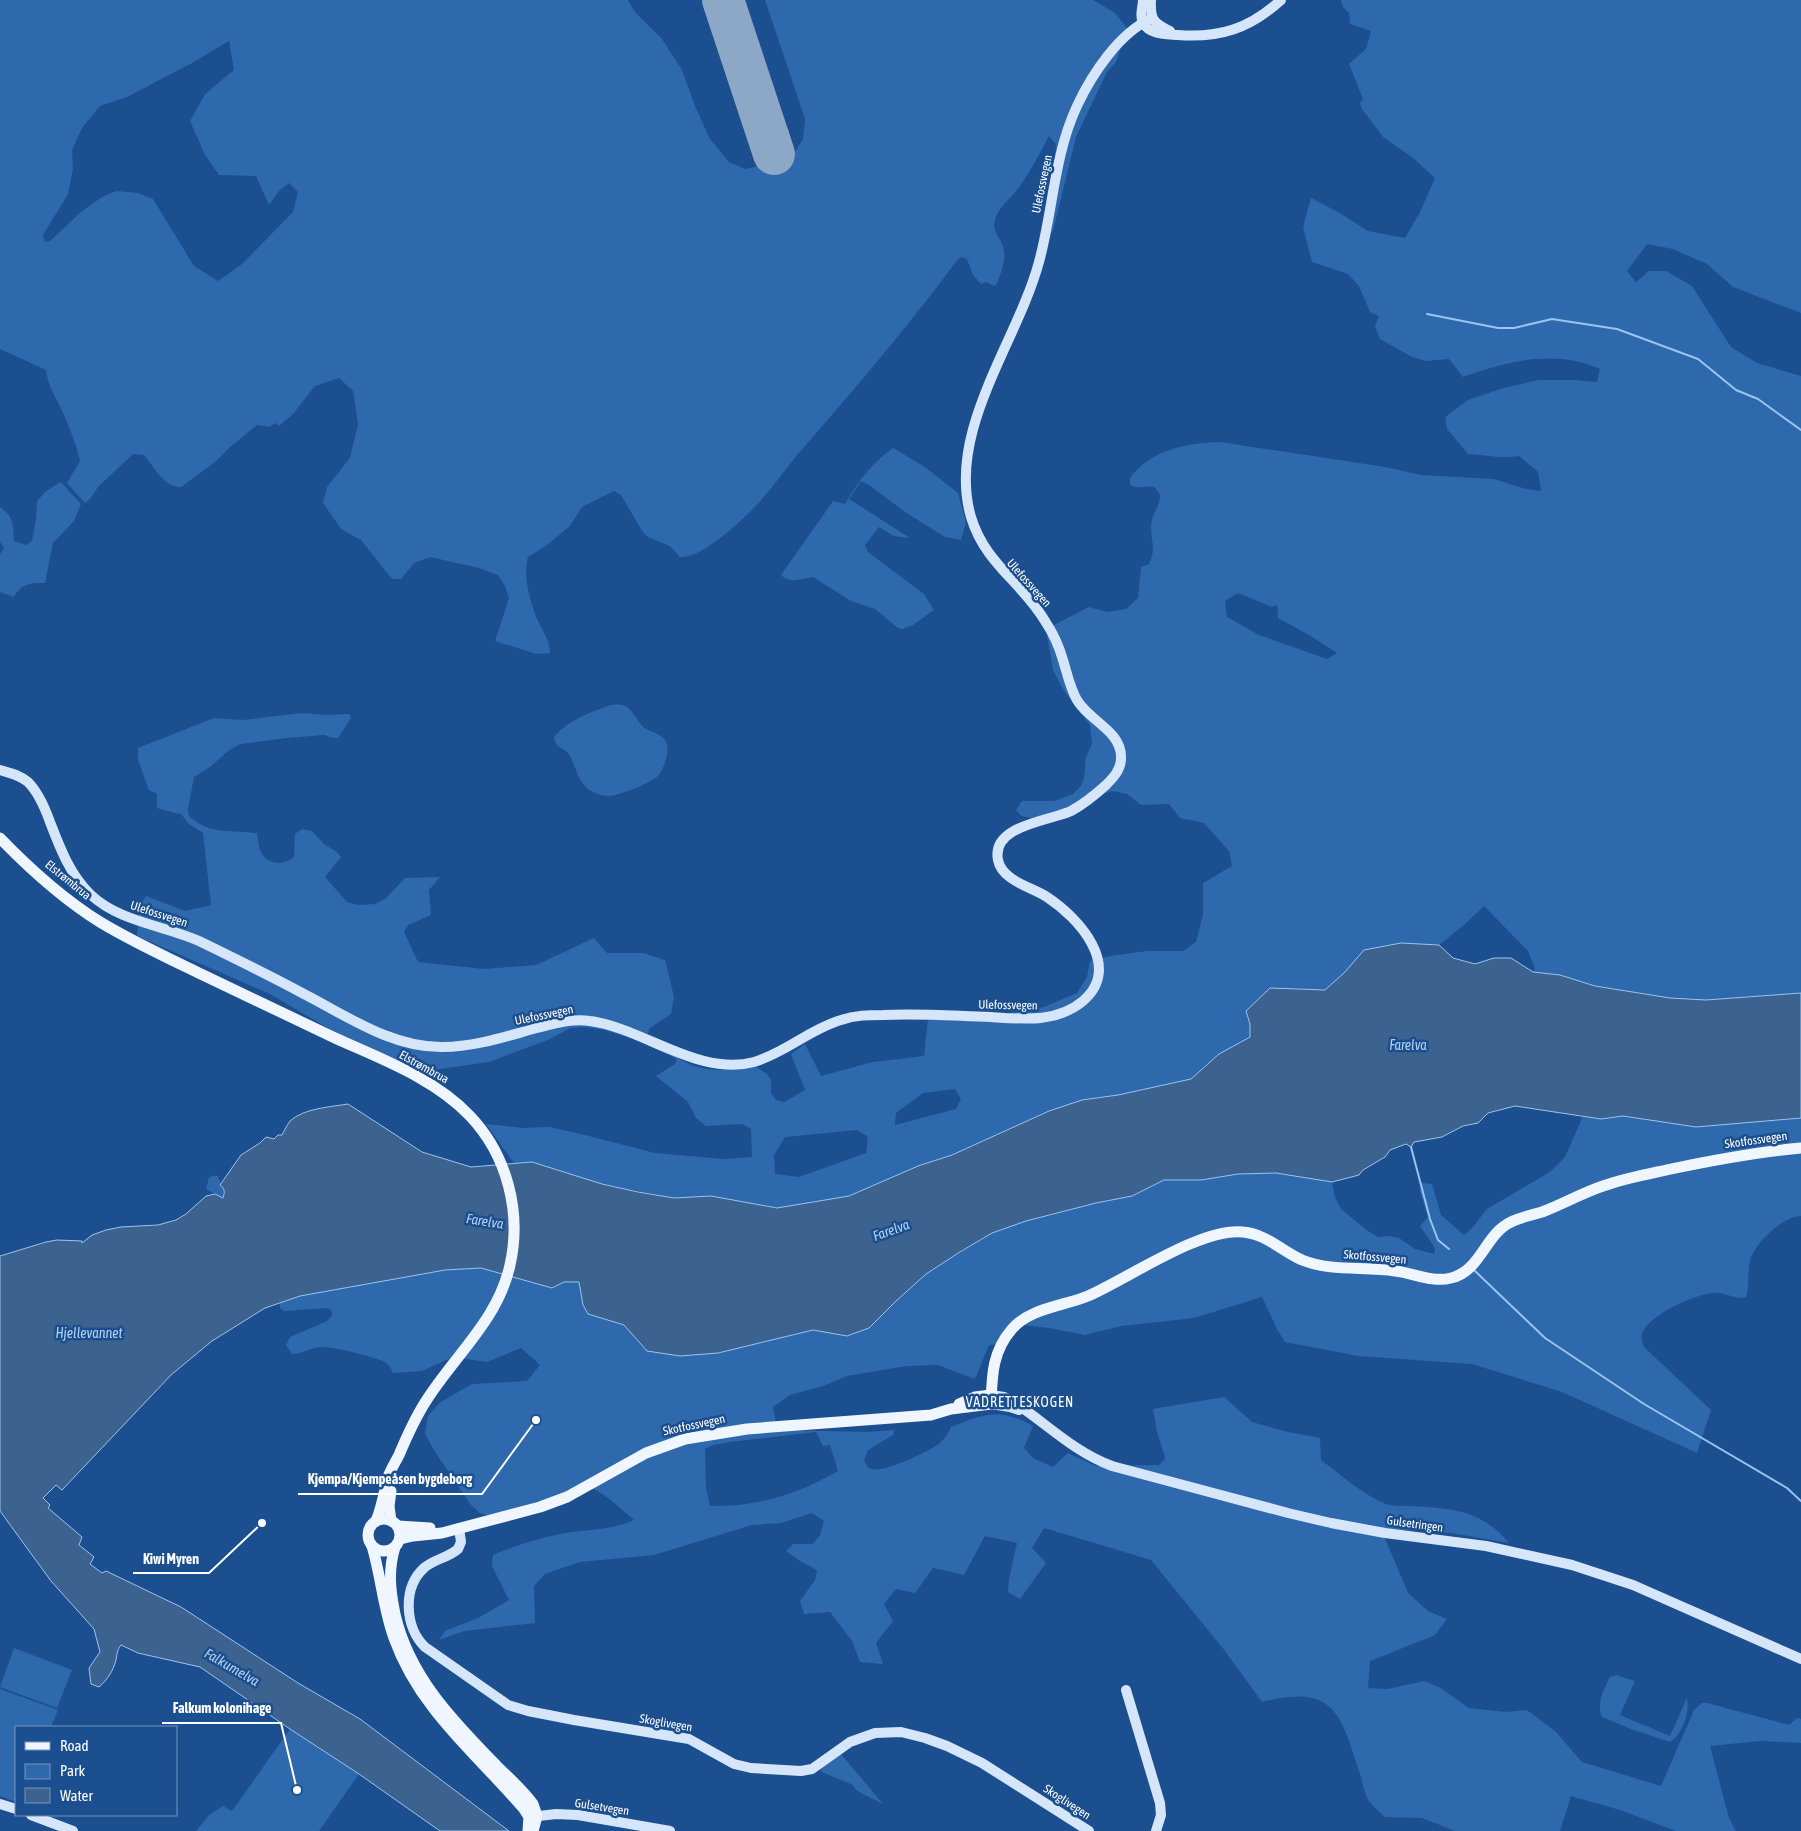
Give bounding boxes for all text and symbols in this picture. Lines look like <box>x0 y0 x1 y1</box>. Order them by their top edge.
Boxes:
street label: Ulefossvegen <box>1029 153 1055 215</box>
street label: Ulefossvegen <box>1004 556 1054 610</box>
street label: Elstrømbrua <box>42 857 94 903</box>
street label: Ulefossvegen <box>129 898 189 930</box>
street label: Ulefossvegen <box>978 997 1038 1013</box>
street label: Ulefossvegen <box>513 1002 575 1028</box>
water label: Farelva <box>1389 1037 1427 1053</box>
street label: Elstrømbrua <box>397 1048 451 1086</box>
street label: Skotfossvegen <box>1724 1129 1788 1151</box>
water label: Farelva <box>465 1210 505 1232</box>
water label: Farelva <box>871 1216 912 1244</box>
street label: Skotfossvegen <box>1343 1247 1407 1267</box>
water label: Hjellevannet <box>55 1325 123 1341</box>
district label: VADRETTESKOGEN <box>966 1394 1074 1410</box>
street label: Skotfossvegen <box>662 1412 726 1438</box>
callout: Kjempa/Kjempeåsen bygdeborg <box>298 1465 482 1494</box>
text: Kjempa/Kjempeåsen bygdeborg <box>308 1471 473 1487</box>
street label: Gulsetringen <box>1386 1513 1444 1535</box>
callout: Kiwi Myren <box>133 1544 209 1573</box>
text: Kiwi Myren <box>143 1551 199 1567</box>
water label: Falkumelva <box>202 1645 263 1689</box>
callout: Falkum kolonihage <box>162 1694 281 1723</box>
text: Falkum kolonihage <box>173 1700 271 1716</box>
street label: Skoglivegen <box>639 1711 693 1735</box>
legend <box>15 1726 178 1816</box>
text: Road <box>60 1737 89 1754</box>
text: Park <box>60 1762 85 1779</box>
street label: Skoglivegen <box>1041 1782 1093 1822</box>
text: Water <box>60 1787 93 1804</box>
street label: Gulsetvegen <box>574 1796 630 1818</box>

